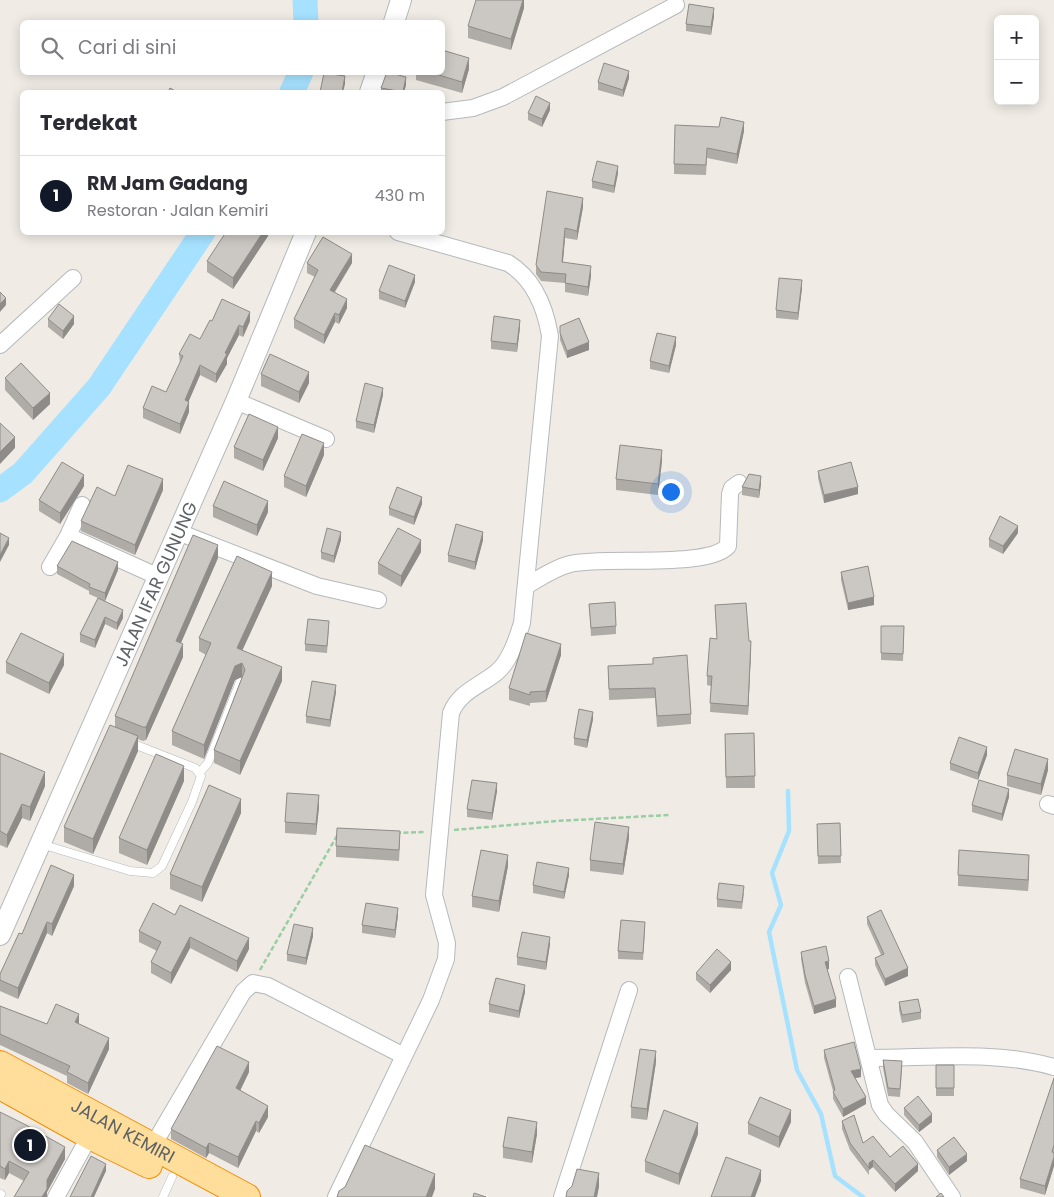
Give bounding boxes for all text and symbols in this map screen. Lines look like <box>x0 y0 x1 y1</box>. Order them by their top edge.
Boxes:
map controls <box>994 15 1039 105</box>
button: + <box>994 15 1039 60</box>
search box <box>20 20 445 75</box>
icon: search <box>38 34 66 62</box>
text: Cari di sini <box>78 34 176 61</box>
button: − <box>994 60 1039 105</box>
text: Terdekat <box>40 108 137 137</box>
text: RM Jam Gadang <box>87 170 248 197</box>
text: 1 <box>53 184 59 207</box>
text: 430 m <box>375 184 425 207</box>
text: Restoran · Jalan Kemiri <box>87 199 268 222</box>
your location <box>658 479 684 505</box>
street label: JALAN IFAR GUNUNG <box>108 497 203 670</box>
street label: JALAN KEMIRI <box>67 1092 180 1169</box>
pin: 1 <box>14 1126 46 1164</box>

